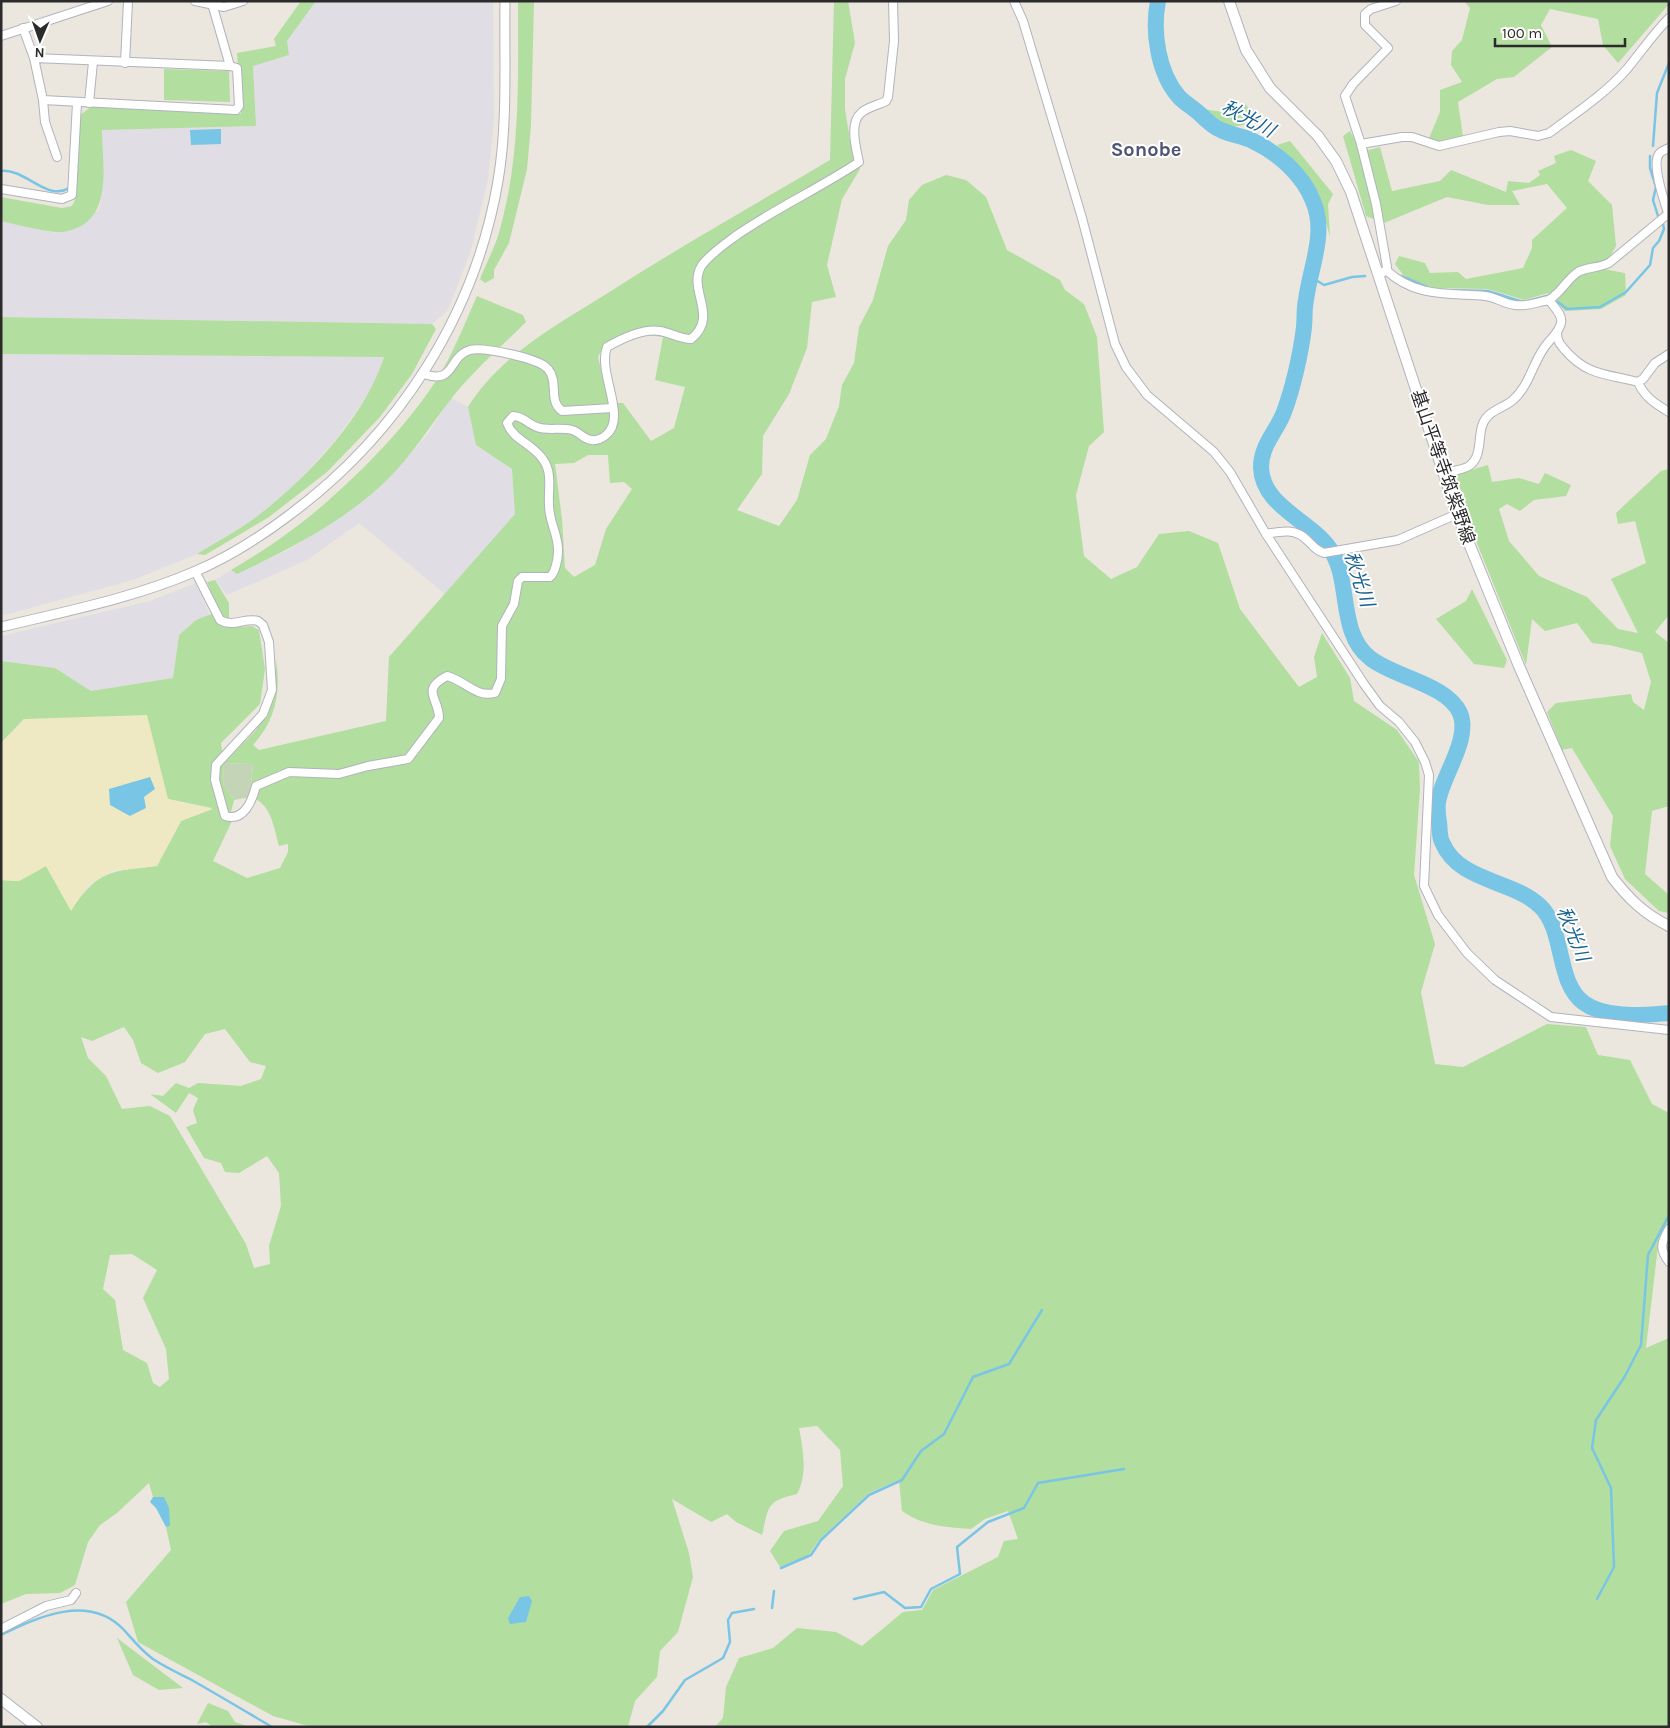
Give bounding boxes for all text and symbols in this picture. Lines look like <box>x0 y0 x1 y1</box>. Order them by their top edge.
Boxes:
north arrow <box>15 15 65 65</box>
scale bar <box>1495 15 1625 47</box>
text: 100 m <box>1502 24 1542 42</box>
text: N <box>34 44 45 61</box>
water label: 秋光川 <box>1218 96 1280 143</box>
district label: Sonobe <box>1111 138 1181 161</box>
street label: 基山平等寺筑紫野線 <box>1406 387 1480 547</box>
water label: 秋光川 <box>1340 548 1379 611</box>
water label: 秋光川 <box>1552 903 1595 966</box>

